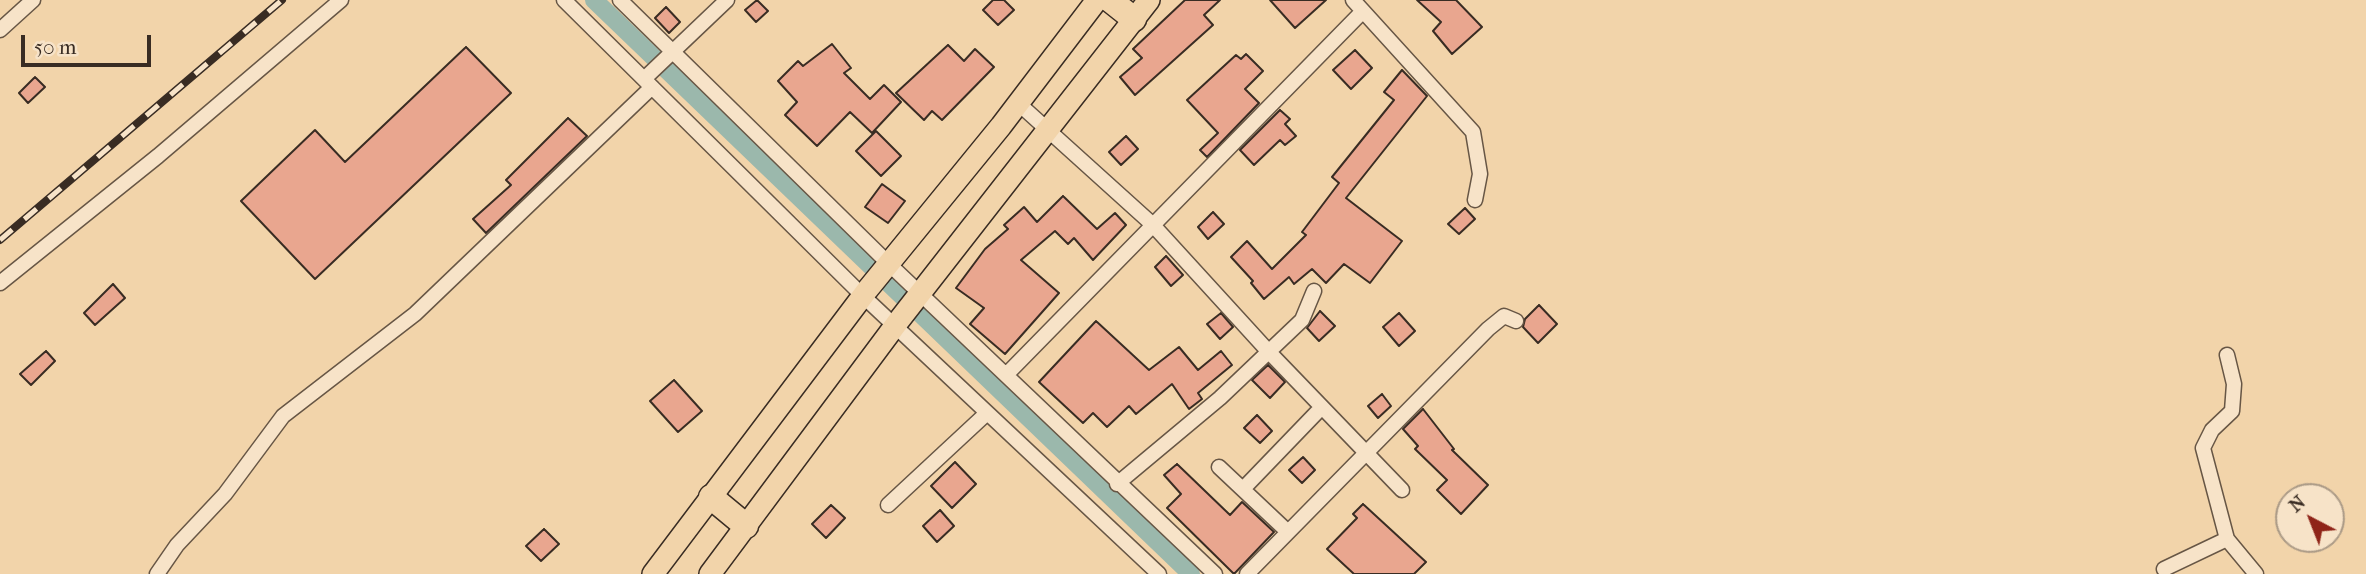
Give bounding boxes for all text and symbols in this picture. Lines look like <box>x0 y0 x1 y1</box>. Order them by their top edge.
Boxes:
scale bar <box>24 21 154 65</box>
text: 50 m <box>34 35 77 59</box>
north arrow <box>2275 483 2345 553</box>
text: N <box>2285 491 2310 517</box>

